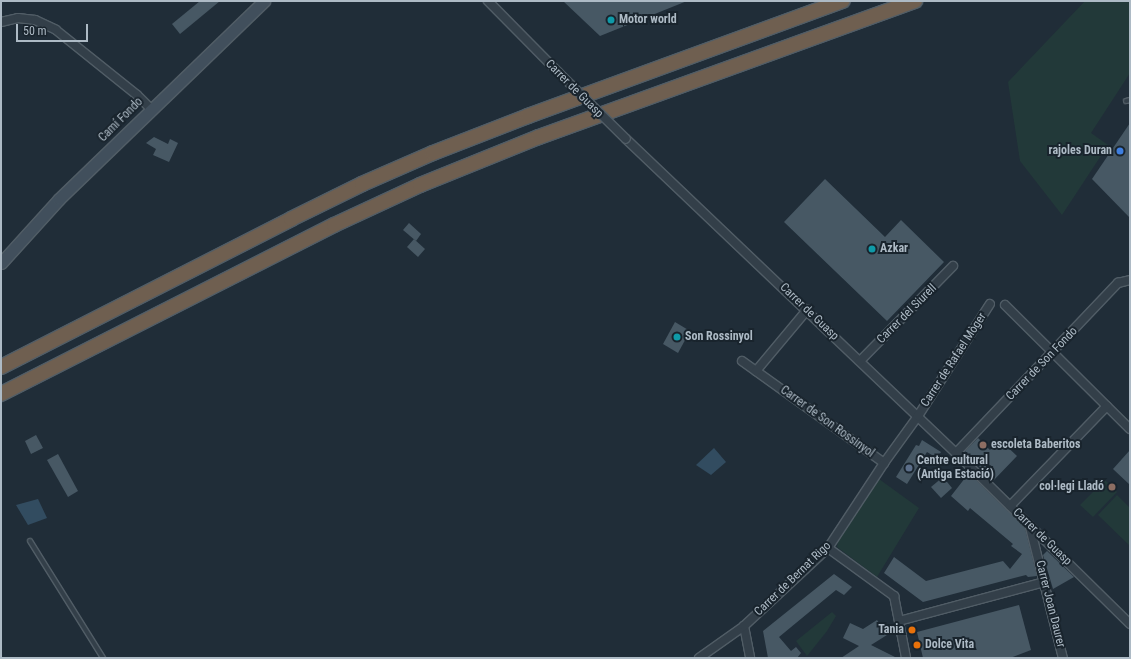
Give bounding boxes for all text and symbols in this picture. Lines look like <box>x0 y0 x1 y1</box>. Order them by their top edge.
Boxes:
place label: Motor world <box>619 13 677 27</box>
marker: Motor world <box>606 15 616 25</box>
scale bar <box>18 16 90 42</box>
text: 50 m <box>23 24 47 38</box>
street label: Carrer de Guasp <box>542 57 606 121</box>
street label: Camí Fondo <box>96 95 146 145</box>
place label: rajoles Duran <box>1049 144 1112 158</box>
marker: rajoles Duran <box>1115 146 1125 156</box>
place label: Azkar <box>880 242 908 256</box>
marker: Azkar <box>867 244 877 254</box>
street label: Carrer de Guasp <box>777 280 841 344</box>
street label: Carrer del Siurell <box>874 281 940 347</box>
street label: Carrer de Rafael Mòger <box>918 310 990 410</box>
street label: Carrer de Son Fondo <box>1003 324 1081 404</box>
place label: Son Rossinyol <box>685 330 753 344</box>
marker: Son Rossinyol <box>672 332 682 342</box>
street label: Carrer de Son Rossinyol <box>777 383 877 461</box>
place label: escoleta Baberitos <box>991 438 1081 452</box>
marker: escoleta Baberitos <box>978 440 988 450</box>
place label: Centre cultural (Antiga Estació) <box>917 454 994 482</box>
marker: Centre cultural (Antiga Estació) <box>904 463 914 473</box>
place label: col·legi Lladó <box>1039 480 1104 494</box>
marker: col·legi Lladó <box>1107 482 1117 492</box>
street label: Carrer de Guasp <box>1010 505 1074 569</box>
street label: Carrer de Bernat Rigo <box>752 539 834 619</box>
street label: Carrer Joan Daurer <box>1032 559 1068 649</box>
place label: Tania <box>878 623 904 637</box>
marker: Tania <box>907 625 917 635</box>
place label: Dolce Vita <box>925 638 974 652</box>
marker: Dolce Vita <box>912 640 922 650</box>

